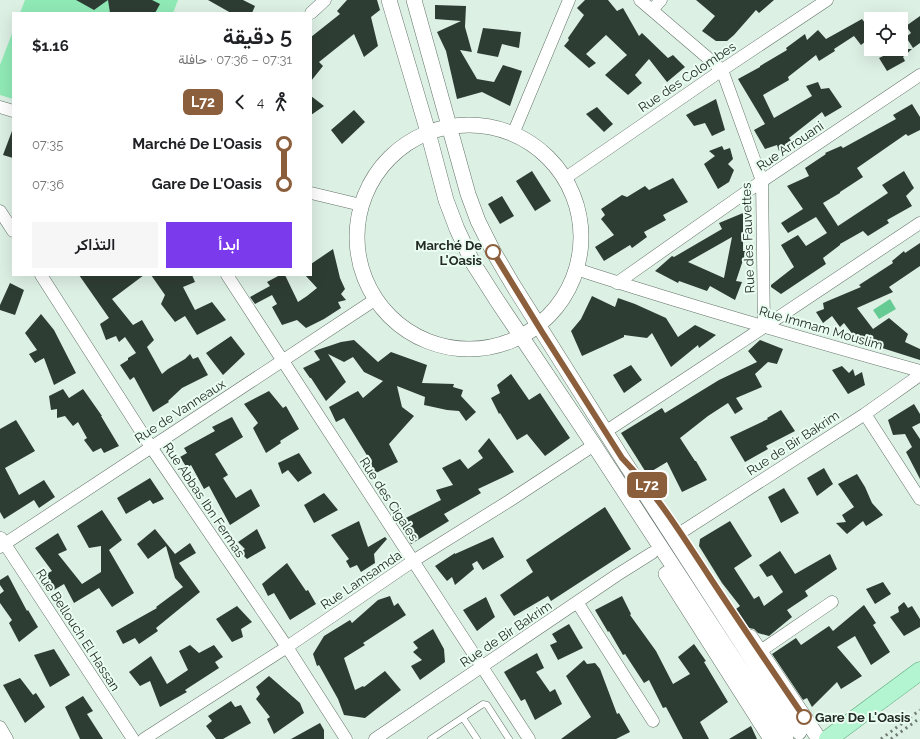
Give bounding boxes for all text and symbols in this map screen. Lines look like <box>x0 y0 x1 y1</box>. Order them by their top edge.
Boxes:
map controls <box>864 12 908 56</box>
button: locate <box>864 12 908 56</box>
text: 5 دقيقة <box>223 23 292 49</box>
text: $1.16 <box>32 37 69 55</box>
street label: Rue des Colombes <box>635 39 739 115</box>
text: 07:31 – 07:36 · حافلة <box>178 52 292 67</box>
icon: back <box>229 91 251 113</box>
icon: walk <box>270 91 292 113</box>
text: L72 <box>191 94 215 110</box>
text: 4 <box>257 95 264 110</box>
street label: Rue Arrouani <box>754 118 826 174</box>
text: Marché De L'Oasis <box>132 135 262 153</box>
text: 07:35 <box>32 137 63 152</box>
text: Gare De L'Oasis <box>152 175 262 193</box>
text: 07:36 <box>32 177 64 192</box>
street label: Rue des Fauvettes <box>739 182 757 294</box>
button: التذاكر <box>32 222 158 268</box>
button: ابدأ <box>166 222 292 268</box>
place label: Marché De L'Oasis <box>415 238 483 268</box>
marker: Marché De L'Oasis <box>485 244 501 260</box>
street label: Rue Immam Mouslim <box>757 303 885 353</box>
street label: Rue de Vanneaux <box>132 376 229 446</box>
street label: Rue de Bir Bakrim <box>744 408 842 478</box>
street label: Rue Abbas Ibn Fermas <box>160 440 248 560</box>
street label: Rue des Cigales <box>356 454 422 544</box>
line badge: L72 <box>624 472 670 498</box>
text: L72 <box>635 477 659 493</box>
street label: Rue Lamsamda <box>318 547 404 613</box>
street label: Rue Bellouch El Hassan <box>33 566 123 694</box>
street label: Rue de Bir Bakrim <box>457 598 555 670</box>
marker: Gare De L'Oasis <box>796 709 812 725</box>
place label: Gare De L'Oasis <box>815 710 911 725</box>

